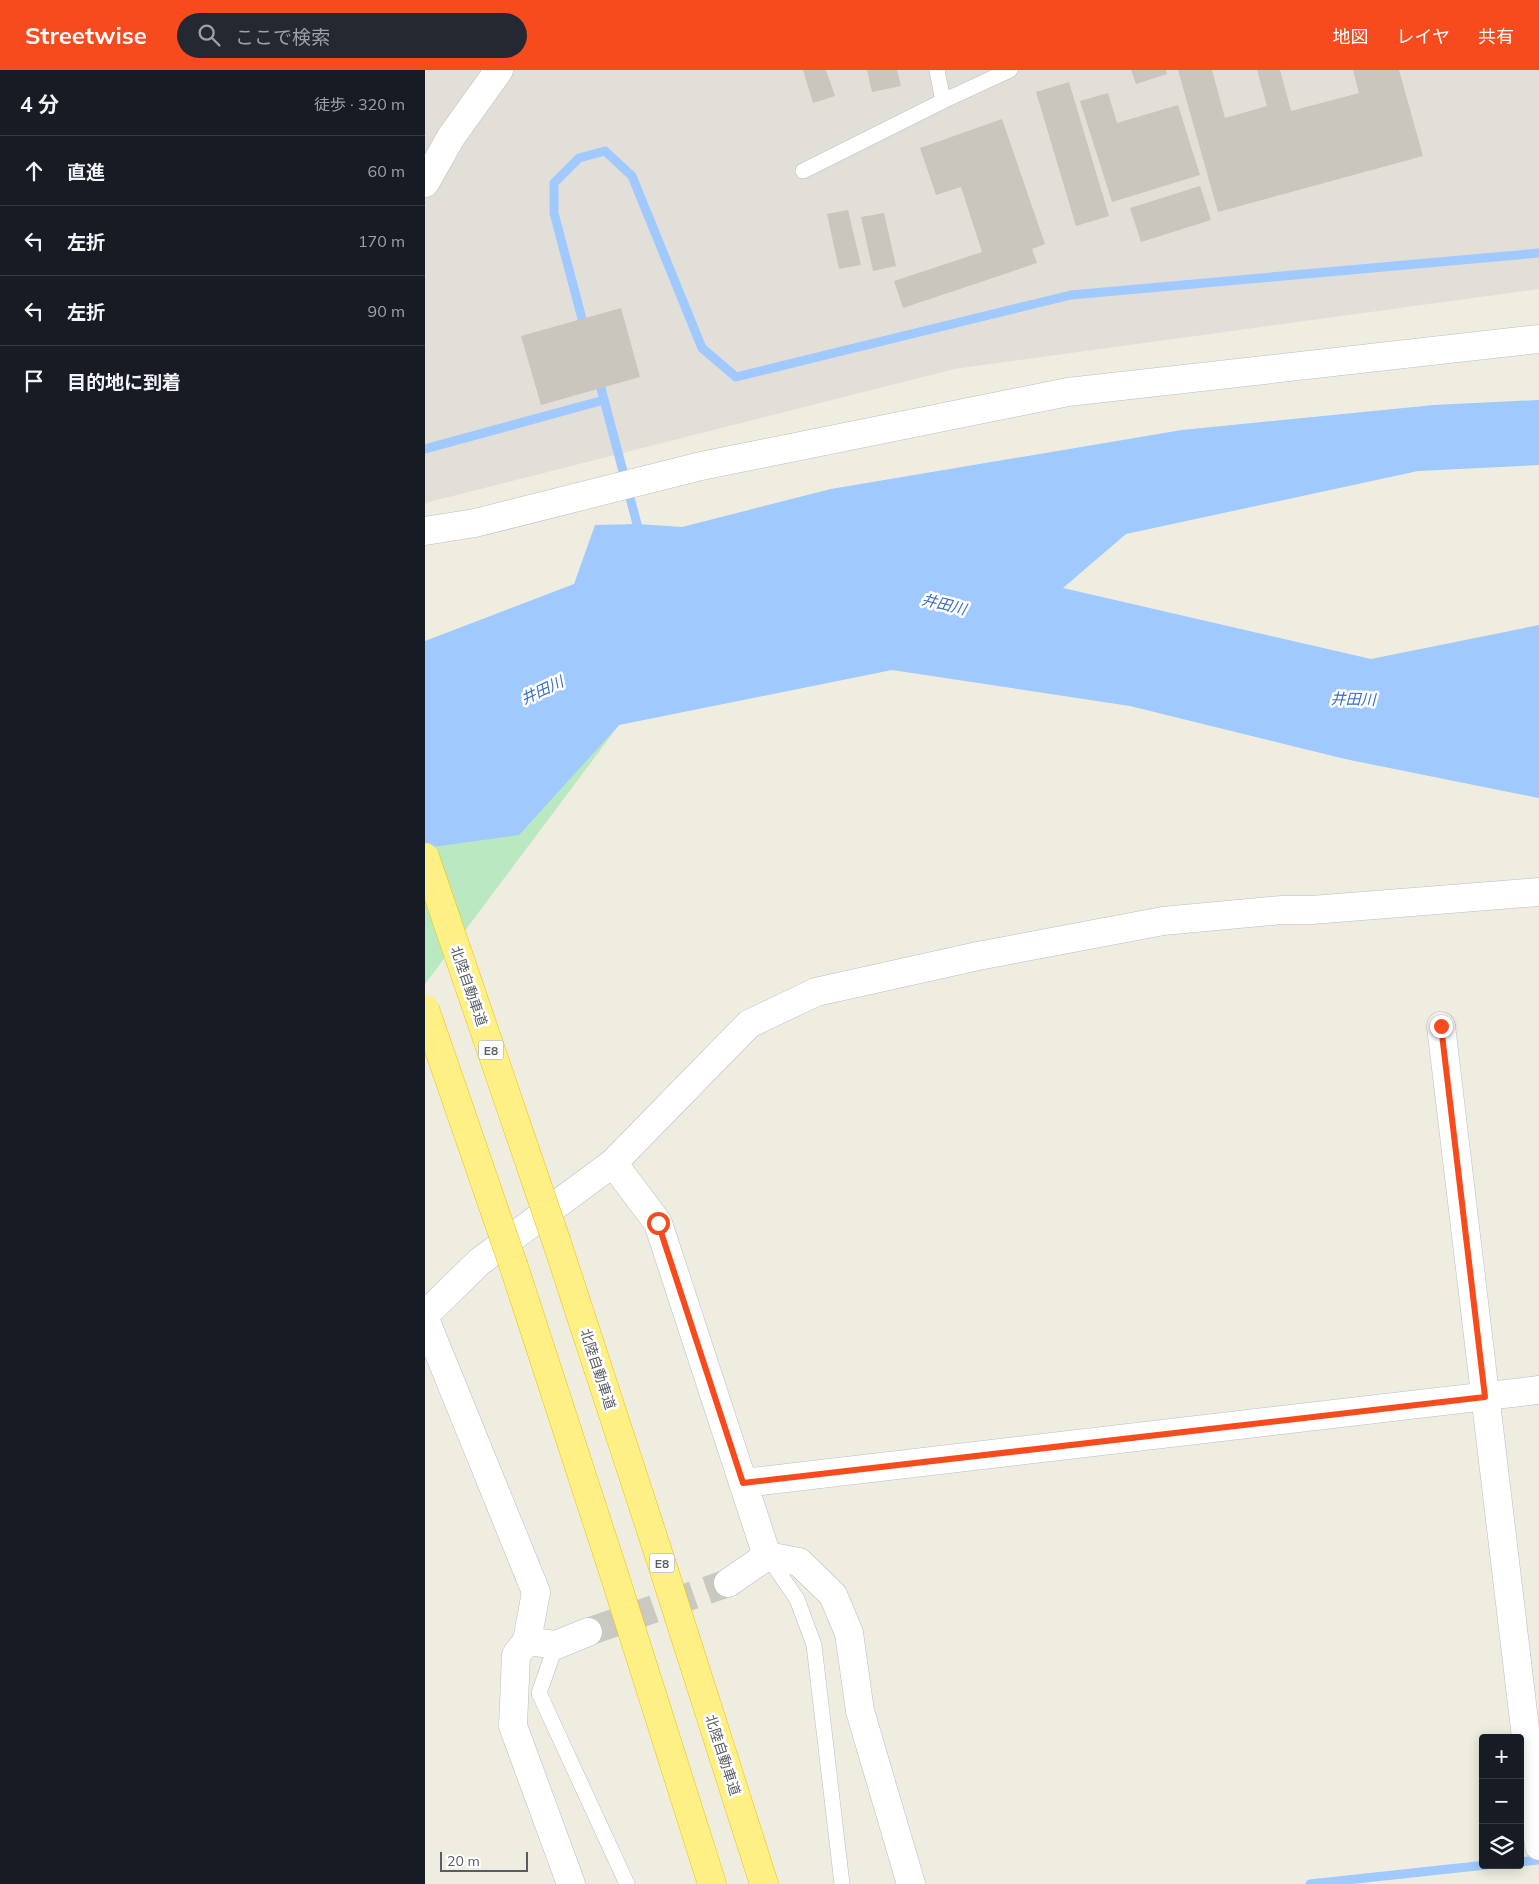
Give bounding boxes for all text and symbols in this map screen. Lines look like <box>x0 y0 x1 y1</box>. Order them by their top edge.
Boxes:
search box <box>177 13 527 58</box>
text: Streetwise <box>25 20 147 50</box>
icon: search <box>195 21 223 49</box>
text: ここで検索 <box>235 25 330 49</box>
text: 地図 <box>1333 25 1369 48</box>
text: レイヤ <box>1397 25 1450 48</box>
text: 共有 <box>1478 25 1514 48</box>
text: 4 分 <box>20 91 59 117</box>
text: 徒歩 · 320 m <box>314 94 405 114</box>
icon: ahead <box>20 157 48 185</box>
text: 直進 <box>67 160 105 184</box>
text: 60 m <box>368 161 405 181</box>
icon: left <box>20 227 48 255</box>
text: 左折 <box>67 230 105 254</box>
text: 170 m <box>358 231 405 251</box>
icon: left <box>20 297 48 325</box>
text: 左折 <box>67 300 105 324</box>
text: 90 m <box>368 301 405 321</box>
icon: arrive <box>20 367 48 395</box>
text: 目的地に到着 <box>67 370 181 394</box>
water label: 井田川 <box>920 589 970 619</box>
water label: 井田川 <box>518 671 568 708</box>
water label: 井田川 <box>1330 689 1378 709</box>
street label: 北陸自動車道 <box>447 943 491 1029</box>
route end <box>1430 1015 1453 1038</box>
road number: E8 <box>479 1040 503 1060</box>
route start <box>647 1212 670 1235</box>
street label: 北陸自動車道 <box>576 1326 620 1412</box>
road number: E8 <box>649 1554 675 1572</box>
street label: 北陸自動車道 <box>701 1712 745 1798</box>
map controls <box>1479 1734 1524 1869</box>
button: + <box>1479 1734 1524 1779</box>
button: − <box>1479 1779 1524 1824</box>
button: layers <box>1479 1824 1524 1869</box>
scale bar <box>440 1849 527 1872</box>
text: 20 m <box>447 1852 480 1870</box>

